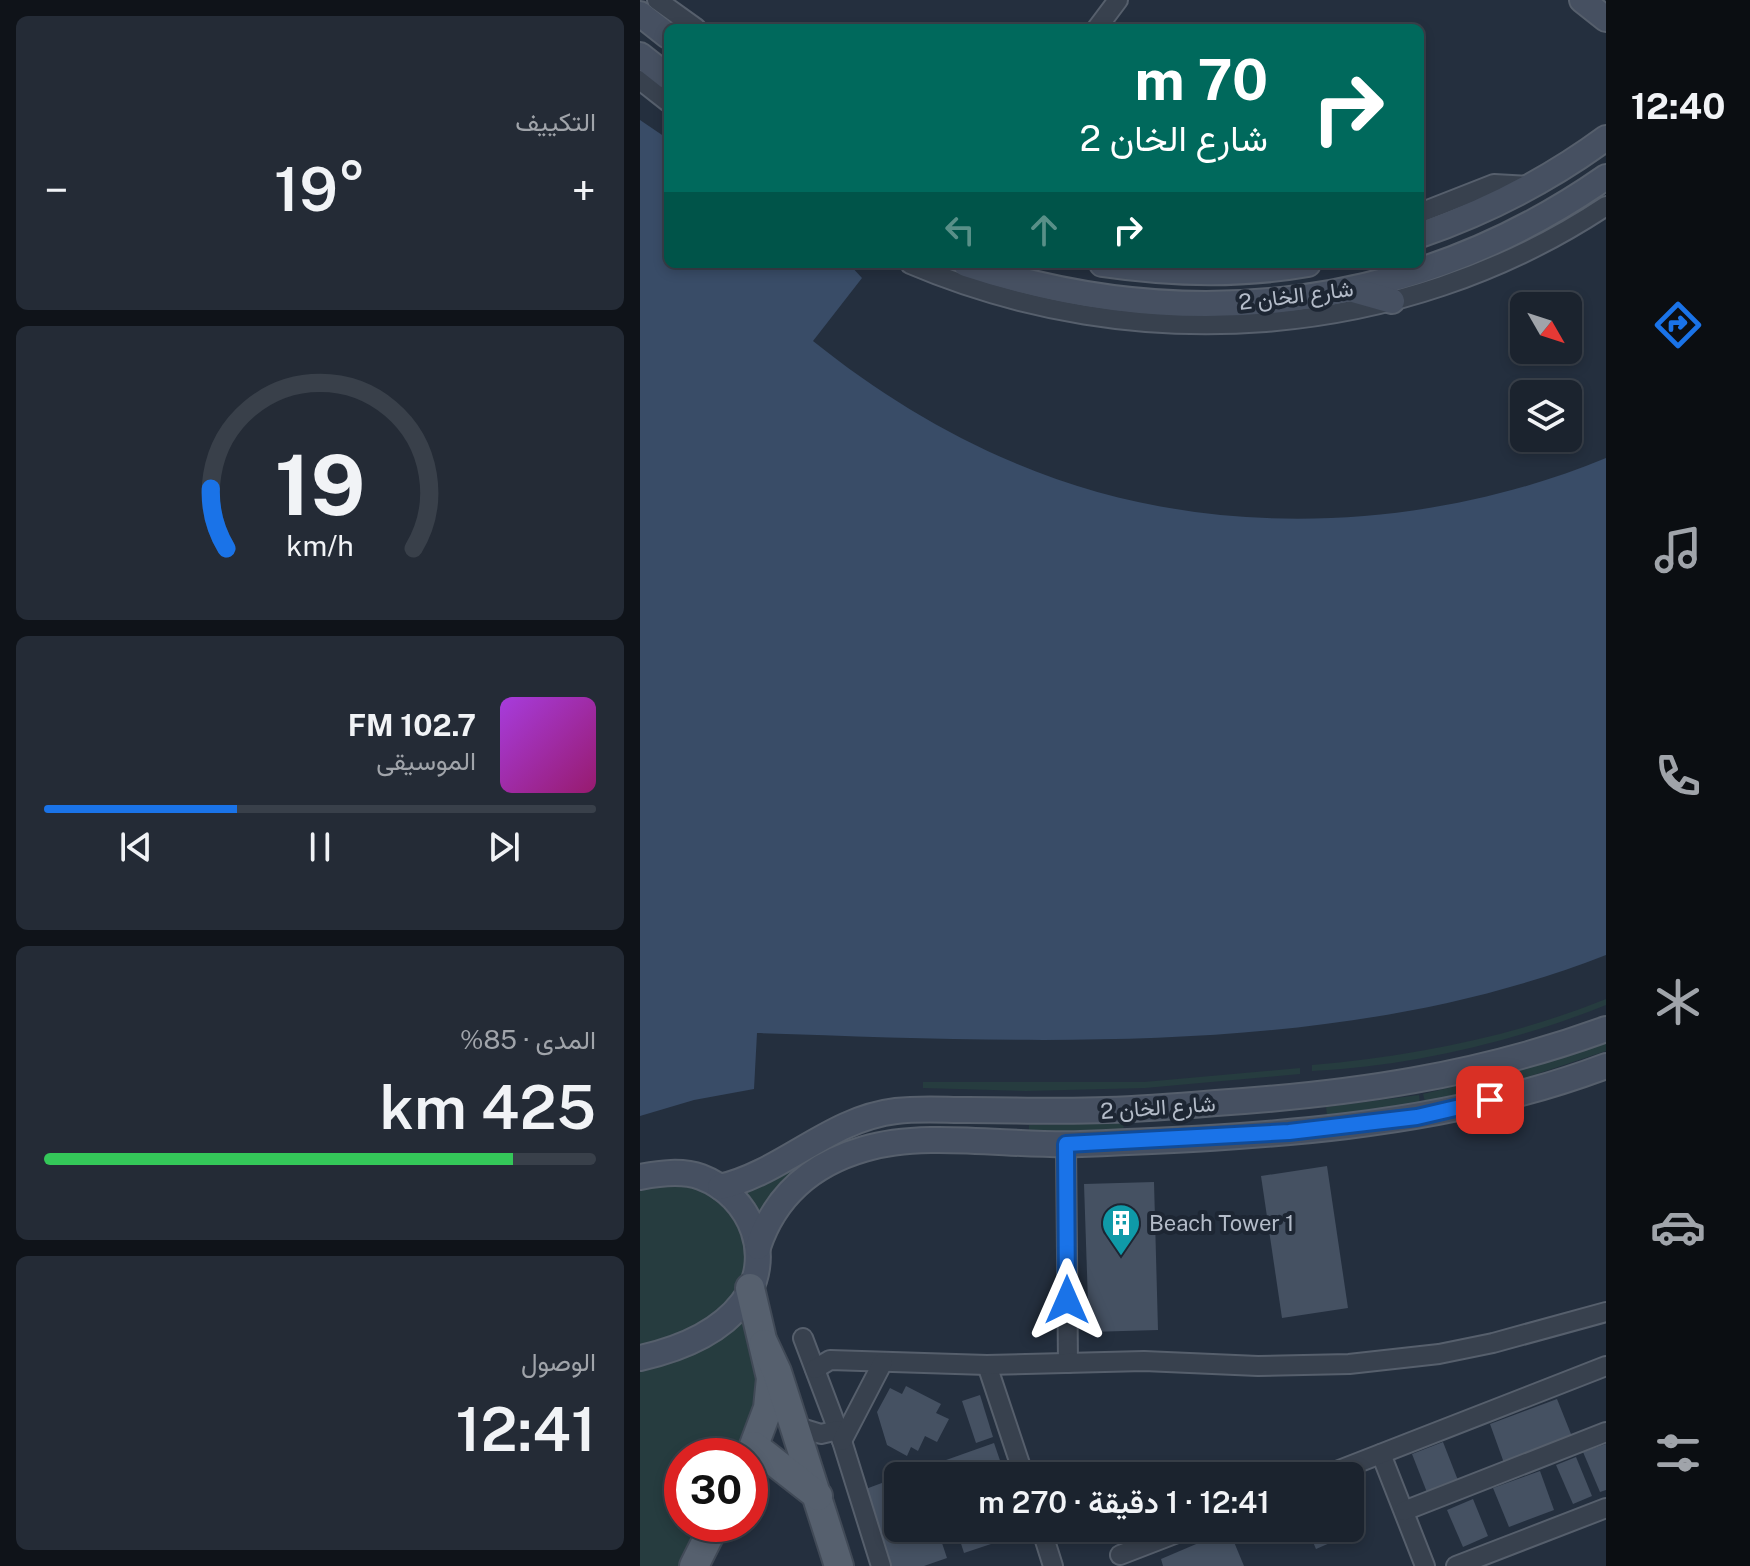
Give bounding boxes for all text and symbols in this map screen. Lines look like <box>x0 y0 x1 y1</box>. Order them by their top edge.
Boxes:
text: 70 m <box>1135 47 1268 113</box>
icon: right <box>1296 56 1400 160</box>
text: 12:40 <box>1631 85 1725 127</box>
text: التكييف <box>515 106 596 137</box>
text: شارع الخان 2 <box>1080 117 1268 159</box>
text: 19° <box>274 154 366 225</box>
text: − <box>44 164 68 216</box>
text: + <box>572 164 596 216</box>
icon: left <box>938 208 982 252</box>
icon: ahead <box>1022 208 1066 252</box>
icon: right <box>1106 208 1150 252</box>
street label: شارع الخان 2 <box>1237 275 1355 317</box>
north arrow <box>1510 292 1582 364</box>
map controls <box>1510 292 1582 452</box>
icon: directions <box>1650 297 1706 353</box>
button: layers <box>1510 380 1582 452</box>
text: 19 <box>275 436 365 534</box>
icon: music <box>1650 522 1706 578</box>
text: km/h <box>286 529 354 562</box>
text: 102.7 FM <box>348 707 476 743</box>
text: الموسيقى <box>376 745 476 776</box>
icon: phone <box>1650 748 1706 804</box>
icon: previous <box>114 825 158 869</box>
icon: pause <box>298 825 342 869</box>
icon: next <box>482 825 526 869</box>
icon: climate <box>1650 974 1706 1030</box>
text: المدى · 85% <box>460 1024 596 1055</box>
pin <box>1456 1066 1524 1134</box>
text: 425 km <box>380 1072 596 1143</box>
icon: arrive <box>1468 1078 1512 1122</box>
street label: شارع الخان 2 <box>1100 1090 1216 1126</box>
icon: car <box>1650 1199 1706 1255</box>
building icon: Beach Tower 1 <box>1100 1202 1142 1257</box>
place label: Beach Tower 1 <box>1149 1210 1294 1236</box>
position arrow <box>1025 1258 1109 1342</box>
text: الوصول <box>521 1346 596 1377</box>
text: 12:41 <box>455 1394 596 1465</box>
icon: filters <box>1650 1425 1706 1481</box>
speed limit sign: 30 <box>664 1438 768 1542</box>
text: 12:41 · 1 دقيقة · 270 m <box>978 1484 1270 1520</box>

